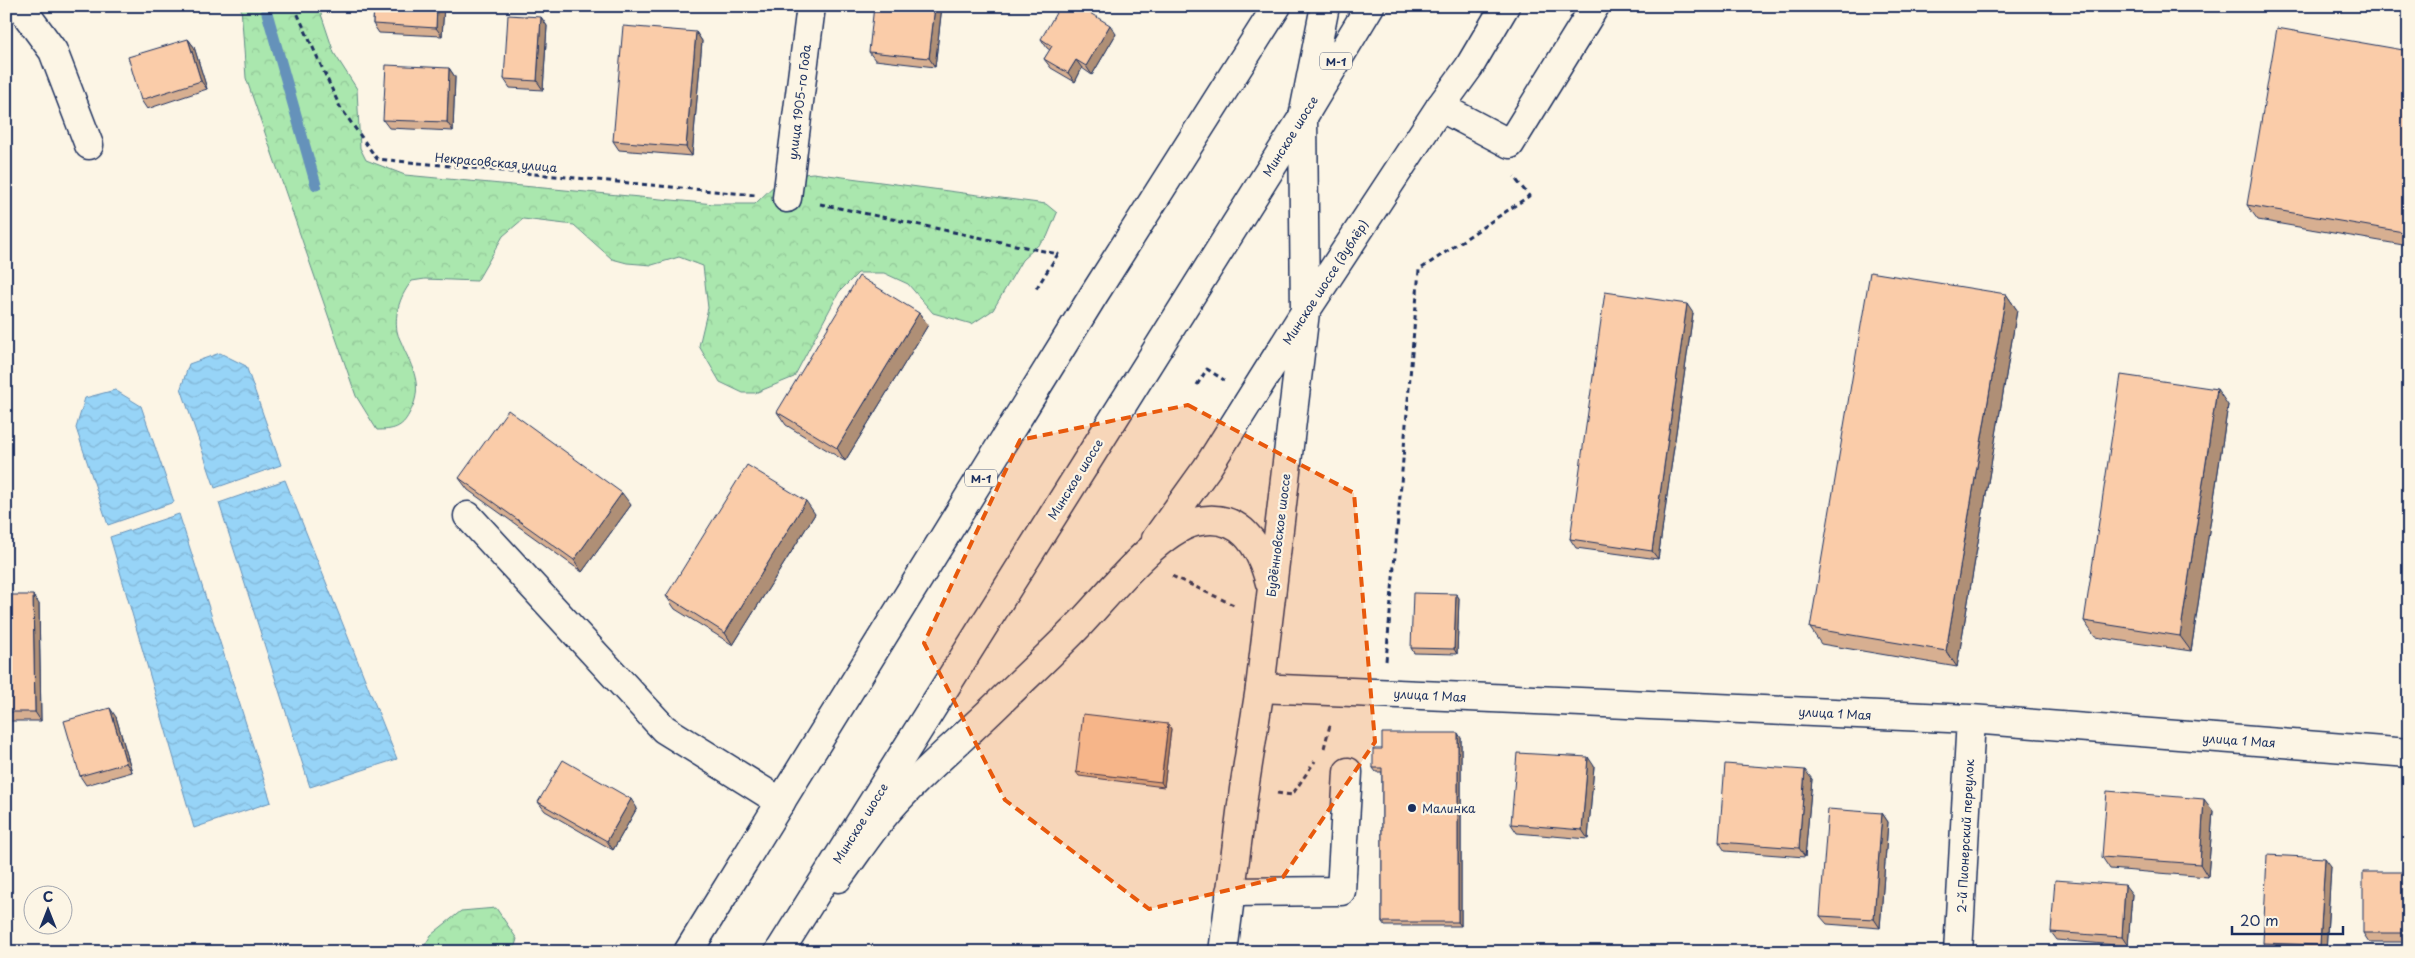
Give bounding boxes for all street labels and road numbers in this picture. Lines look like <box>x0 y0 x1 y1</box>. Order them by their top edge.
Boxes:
street label: улица 1905-го Года <box>783 43 815 161</box>
road number: М-1 <box>1320 52 1352 70</box>
street label: Минское шоссе <box>1258 92 1322 180</box>
street label: Некрасовская улица <box>434 148 558 176</box>
street label: Минское шоссе (дублёр) <box>1278 216 1372 348</box>
street label: Минское шоссе <box>1043 435 1107 523</box>
road number: М-1 <box>965 469 997 486</box>
street label: Будённовское шоссе <box>1262 472 1294 598</box>
street label: улица 1 Мая <box>1393 684 1467 706</box>
street label: улица 1 Мая <box>1798 702 1872 724</box>
street label: улица 1 Мая <box>2202 728 2276 752</box>
street label: 2-й Пионерский переулок <box>1952 758 1978 913</box>
street label: Минское шоссе <box>828 779 892 867</box>

